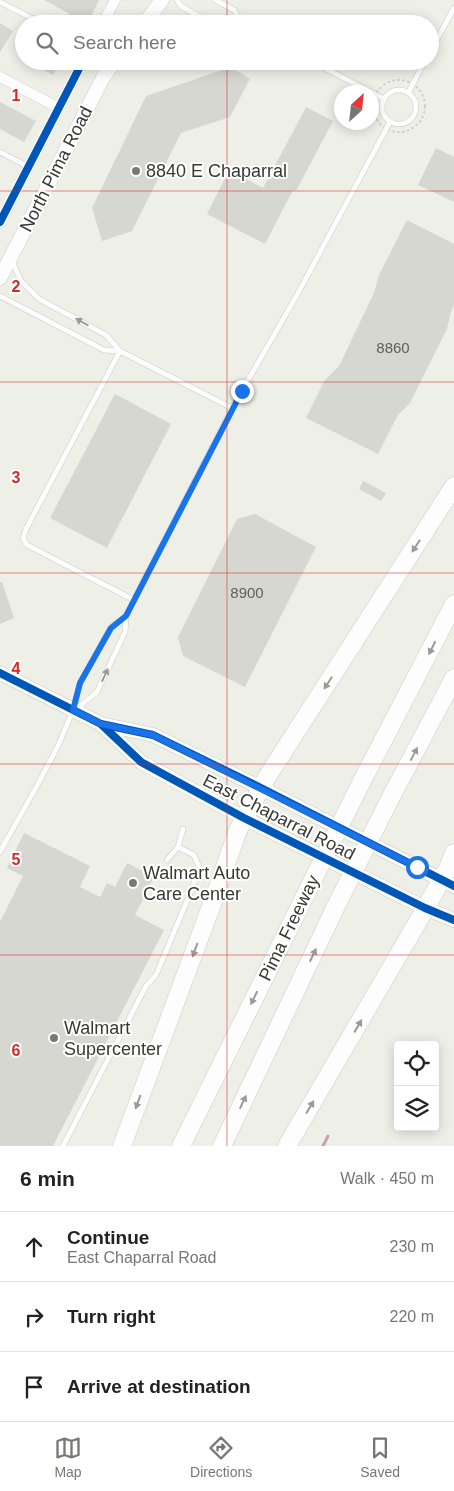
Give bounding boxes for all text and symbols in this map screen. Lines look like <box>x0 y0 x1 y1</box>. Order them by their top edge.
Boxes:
search box <box>15 15 439 70</box>
icon: search <box>33 29 61 57</box>
text: Search here <box>73 32 177 53</box>
north arrow <box>334 85 379 130</box>
text: 1 <box>12 87 21 104</box>
street label: North Pima Road <box>16 103 96 235</box>
place label: 8840 E Chaparral <box>146 161 287 181</box>
marker: 8840 E Chaparral <box>130 165 142 177</box>
text: 2 <box>12 278 21 295</box>
one-way arrow <box>74 318 89 326</box>
house number: 8860 <box>376 339 410 356</box>
route end <box>231 380 254 403</box>
text: 3 <box>12 469 21 486</box>
one-way arrow <box>411 539 421 553</box>
house number: 8900 <box>230 584 264 601</box>
one-way arrow <box>428 640 436 655</box>
text: 4 <box>12 660 21 677</box>
one-way arrow <box>101 668 109 682</box>
one-way arrow <box>323 677 333 690</box>
one-way arrow <box>410 747 418 761</box>
street label: East Chaparral Road <box>200 770 358 864</box>
text: 5 <box>12 851 21 868</box>
route start <box>406 856 429 879</box>
place label: Walmart Auto Care Center <box>143 863 250 904</box>
street label: Pima Freeway <box>255 872 323 984</box>
marker: Walmart Auto Care Center <box>127 877 139 889</box>
one-way arrow <box>191 943 199 958</box>
one-way arrow <box>309 948 317 962</box>
one-way arrow <box>250 991 258 1005</box>
place label: Walmart Supercenter <box>64 1018 162 1059</box>
one-way arrow <box>353 1019 362 1032</box>
marker: Walmart Supercenter <box>48 1032 60 1044</box>
map controls <box>394 1041 439 1131</box>
button: locate <box>394 1041 439 1086</box>
text: 6 <box>12 1042 21 1059</box>
button: layers <box>394 1086 439 1131</box>
one-way arrow <box>134 1095 141 1110</box>
one-way arrow <box>239 1095 247 1109</box>
one-way arrow <box>305 1100 314 1113</box>
text: 6 min <box>20 1167 75 1190</box>
text: Walk · 450 m <box>340 1170 434 1187</box>
text: Continue <box>67 1227 149 1248</box>
icon: ahead <box>20 1233 48 1261</box>
text: 230 m <box>390 1238 434 1255</box>
text: East Chaparral Road <box>67 1249 216 1266</box>
icon: right <box>20 1303 48 1331</box>
text: Turn right <box>67 1306 155 1327</box>
text: 220 m <box>390 1308 434 1325</box>
icon: arrive <box>20 1373 48 1401</box>
text: Arrive at destination <box>67 1376 251 1397</box>
tab: Map <box>54 1434 82 1480</box>
tab: Directions <box>190 1434 252 1480</box>
tab: Saved <box>360 1434 400 1480</box>

